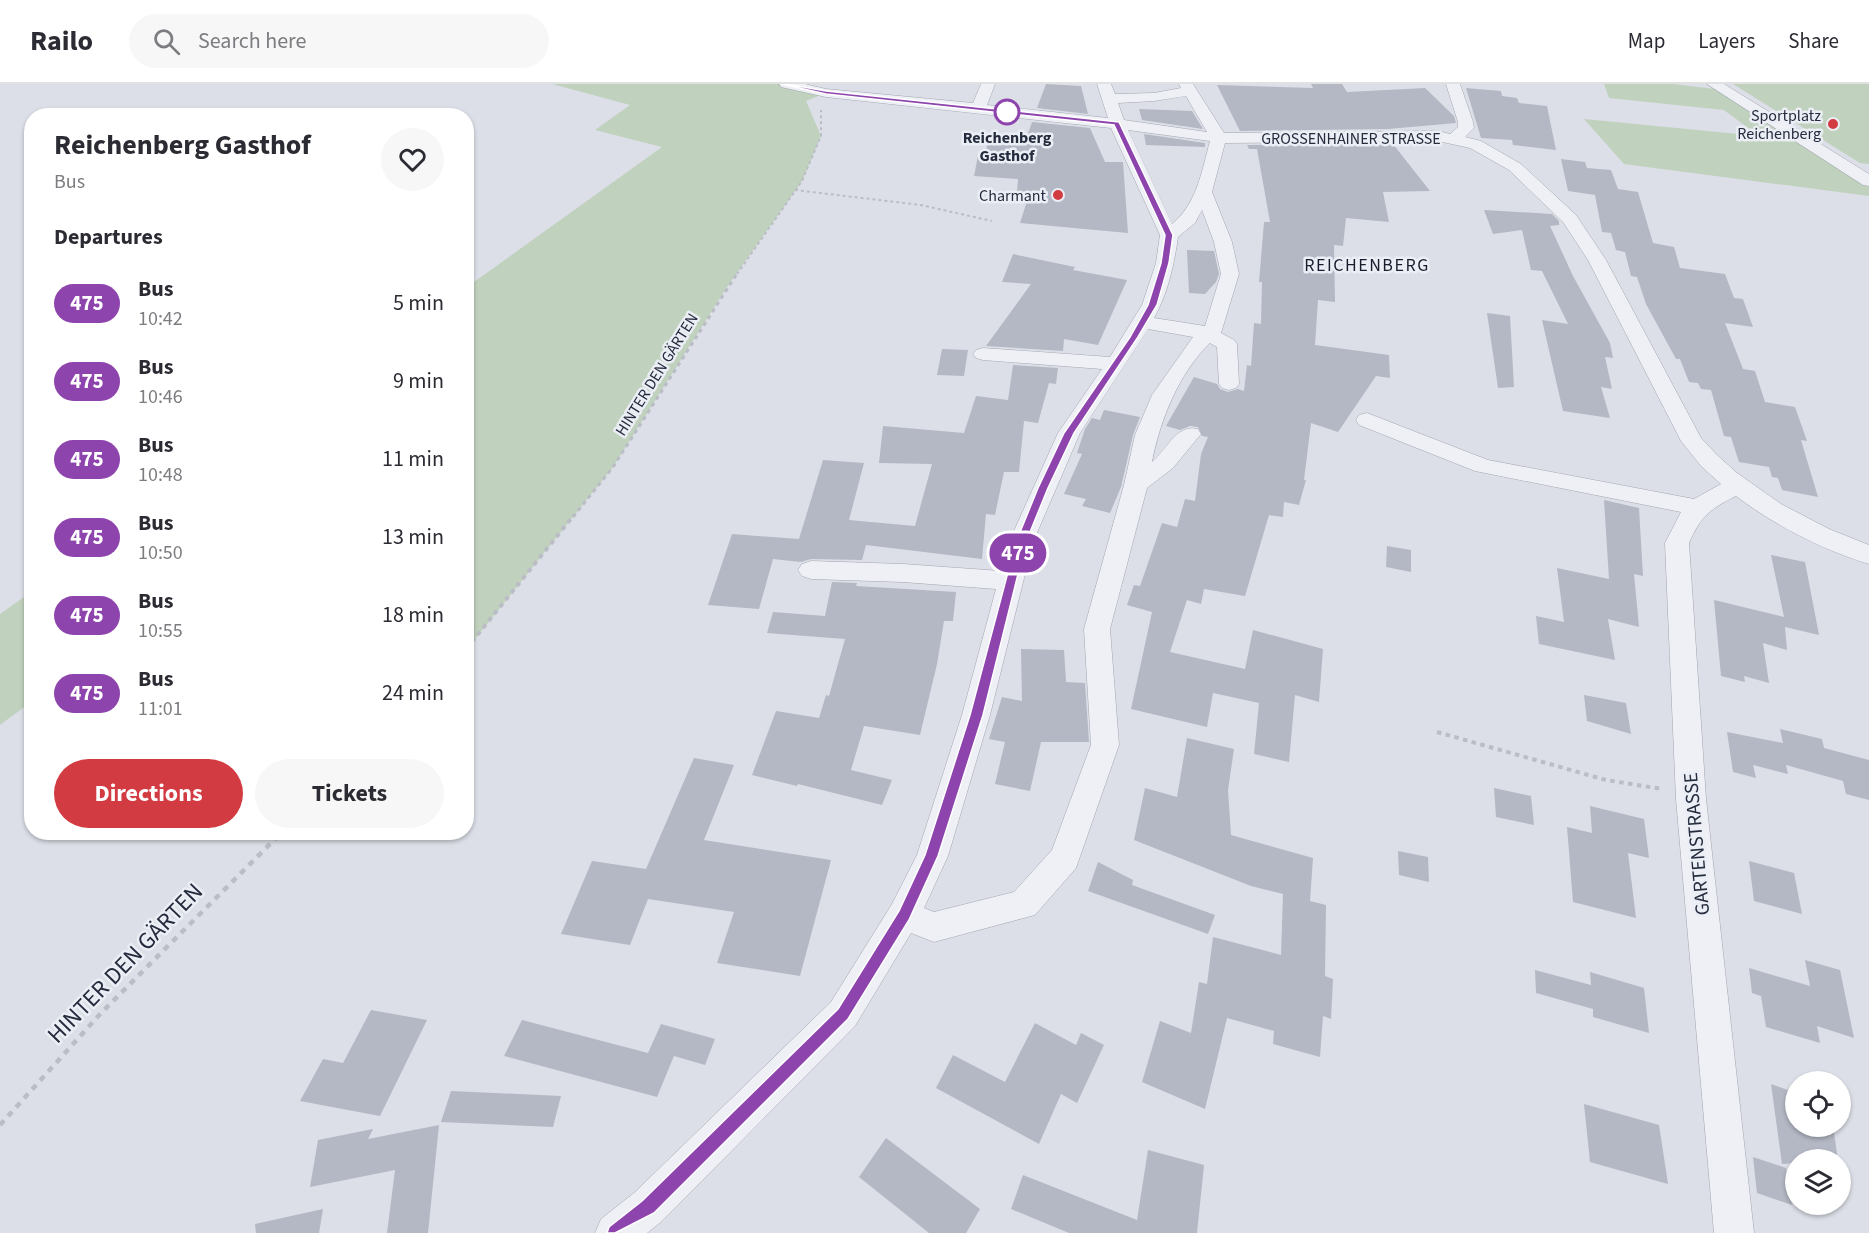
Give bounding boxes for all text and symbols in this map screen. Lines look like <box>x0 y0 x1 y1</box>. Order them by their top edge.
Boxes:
search box <box>129 14 549 68</box>
text: Railo <box>30 21 93 61</box>
icon: search <box>150 25 183 58</box>
text: Search here <box>198 25 306 57</box>
text: Map <box>1628 26 1665 56</box>
text: Layers <box>1698 26 1755 56</box>
text: Share <box>1788 26 1839 56</box>
marker: Reichenberg Gasthof <box>994 99 1020 125</box>
place label: Sportplatz Reichenberg <box>1737 105 1821 145</box>
marker: Sportplatz Reichenberg <box>1826 117 1840 131</box>
text: Reichenberg Gasthof <box>54 125 311 165</box>
place label: Reichenberg Gasthof <box>963 127 1052 167</box>
button: heart <box>381 128 444 191</box>
street label: GROSSENHAINER STRASSE <box>1261 128 1441 150</box>
text: Bus <box>54 168 85 196</box>
place label: Charmant <box>979 185 1047 207</box>
marker: Charmant <box>1051 188 1065 202</box>
text: Departures <box>54 221 163 253</box>
district label: REICHENBERG <box>1304 253 1430 278</box>
text: Bus <box>138 273 174 305</box>
text: 5 min <box>393 287 444 319</box>
text: 475 <box>70 288 104 318</box>
text: 10:42 <box>138 305 183 333</box>
street label: HINTER DEN GÄRTEN <box>610 309 704 440</box>
text: Bus <box>138 351 174 383</box>
text: 9 min <box>393 365 444 397</box>
text: 475 <box>70 366 104 396</box>
text: 10:46 <box>138 383 183 411</box>
text: Bus <box>138 429 174 461</box>
text: 11 min <box>382 443 444 475</box>
text: 475 <box>70 444 104 474</box>
text: 10:48 <box>138 461 183 489</box>
text: Bus <box>138 507 174 539</box>
text: 13 min <box>382 521 444 553</box>
text: 475 <box>70 522 104 552</box>
line badge: 475 <box>984 534 1052 572</box>
text: 475 <box>1001 538 1035 568</box>
text: 10:50 <box>138 539 183 567</box>
text: Bus <box>138 585 174 617</box>
text: 18 min <box>382 599 444 631</box>
text: 475 <box>70 600 104 630</box>
text: 10:55 <box>138 617 183 645</box>
text: Bus <box>138 663 174 695</box>
text: 24 min <box>382 677 444 709</box>
text: 475 <box>70 678 104 708</box>
text: 11:01 <box>138 695 183 723</box>
button: Directions <box>54 759 243 828</box>
button: Tickets <box>255 759 444 828</box>
street label: GARTENSTRASSE <box>1677 771 1717 916</box>
street label: HINTER DEN GÄRTEN <box>39 875 211 1052</box>
map controls <box>1785 1071 1851 1215</box>
button: locate <box>1785 1071 1851 1137</box>
button: layers <box>1785 1149 1851 1215</box>

